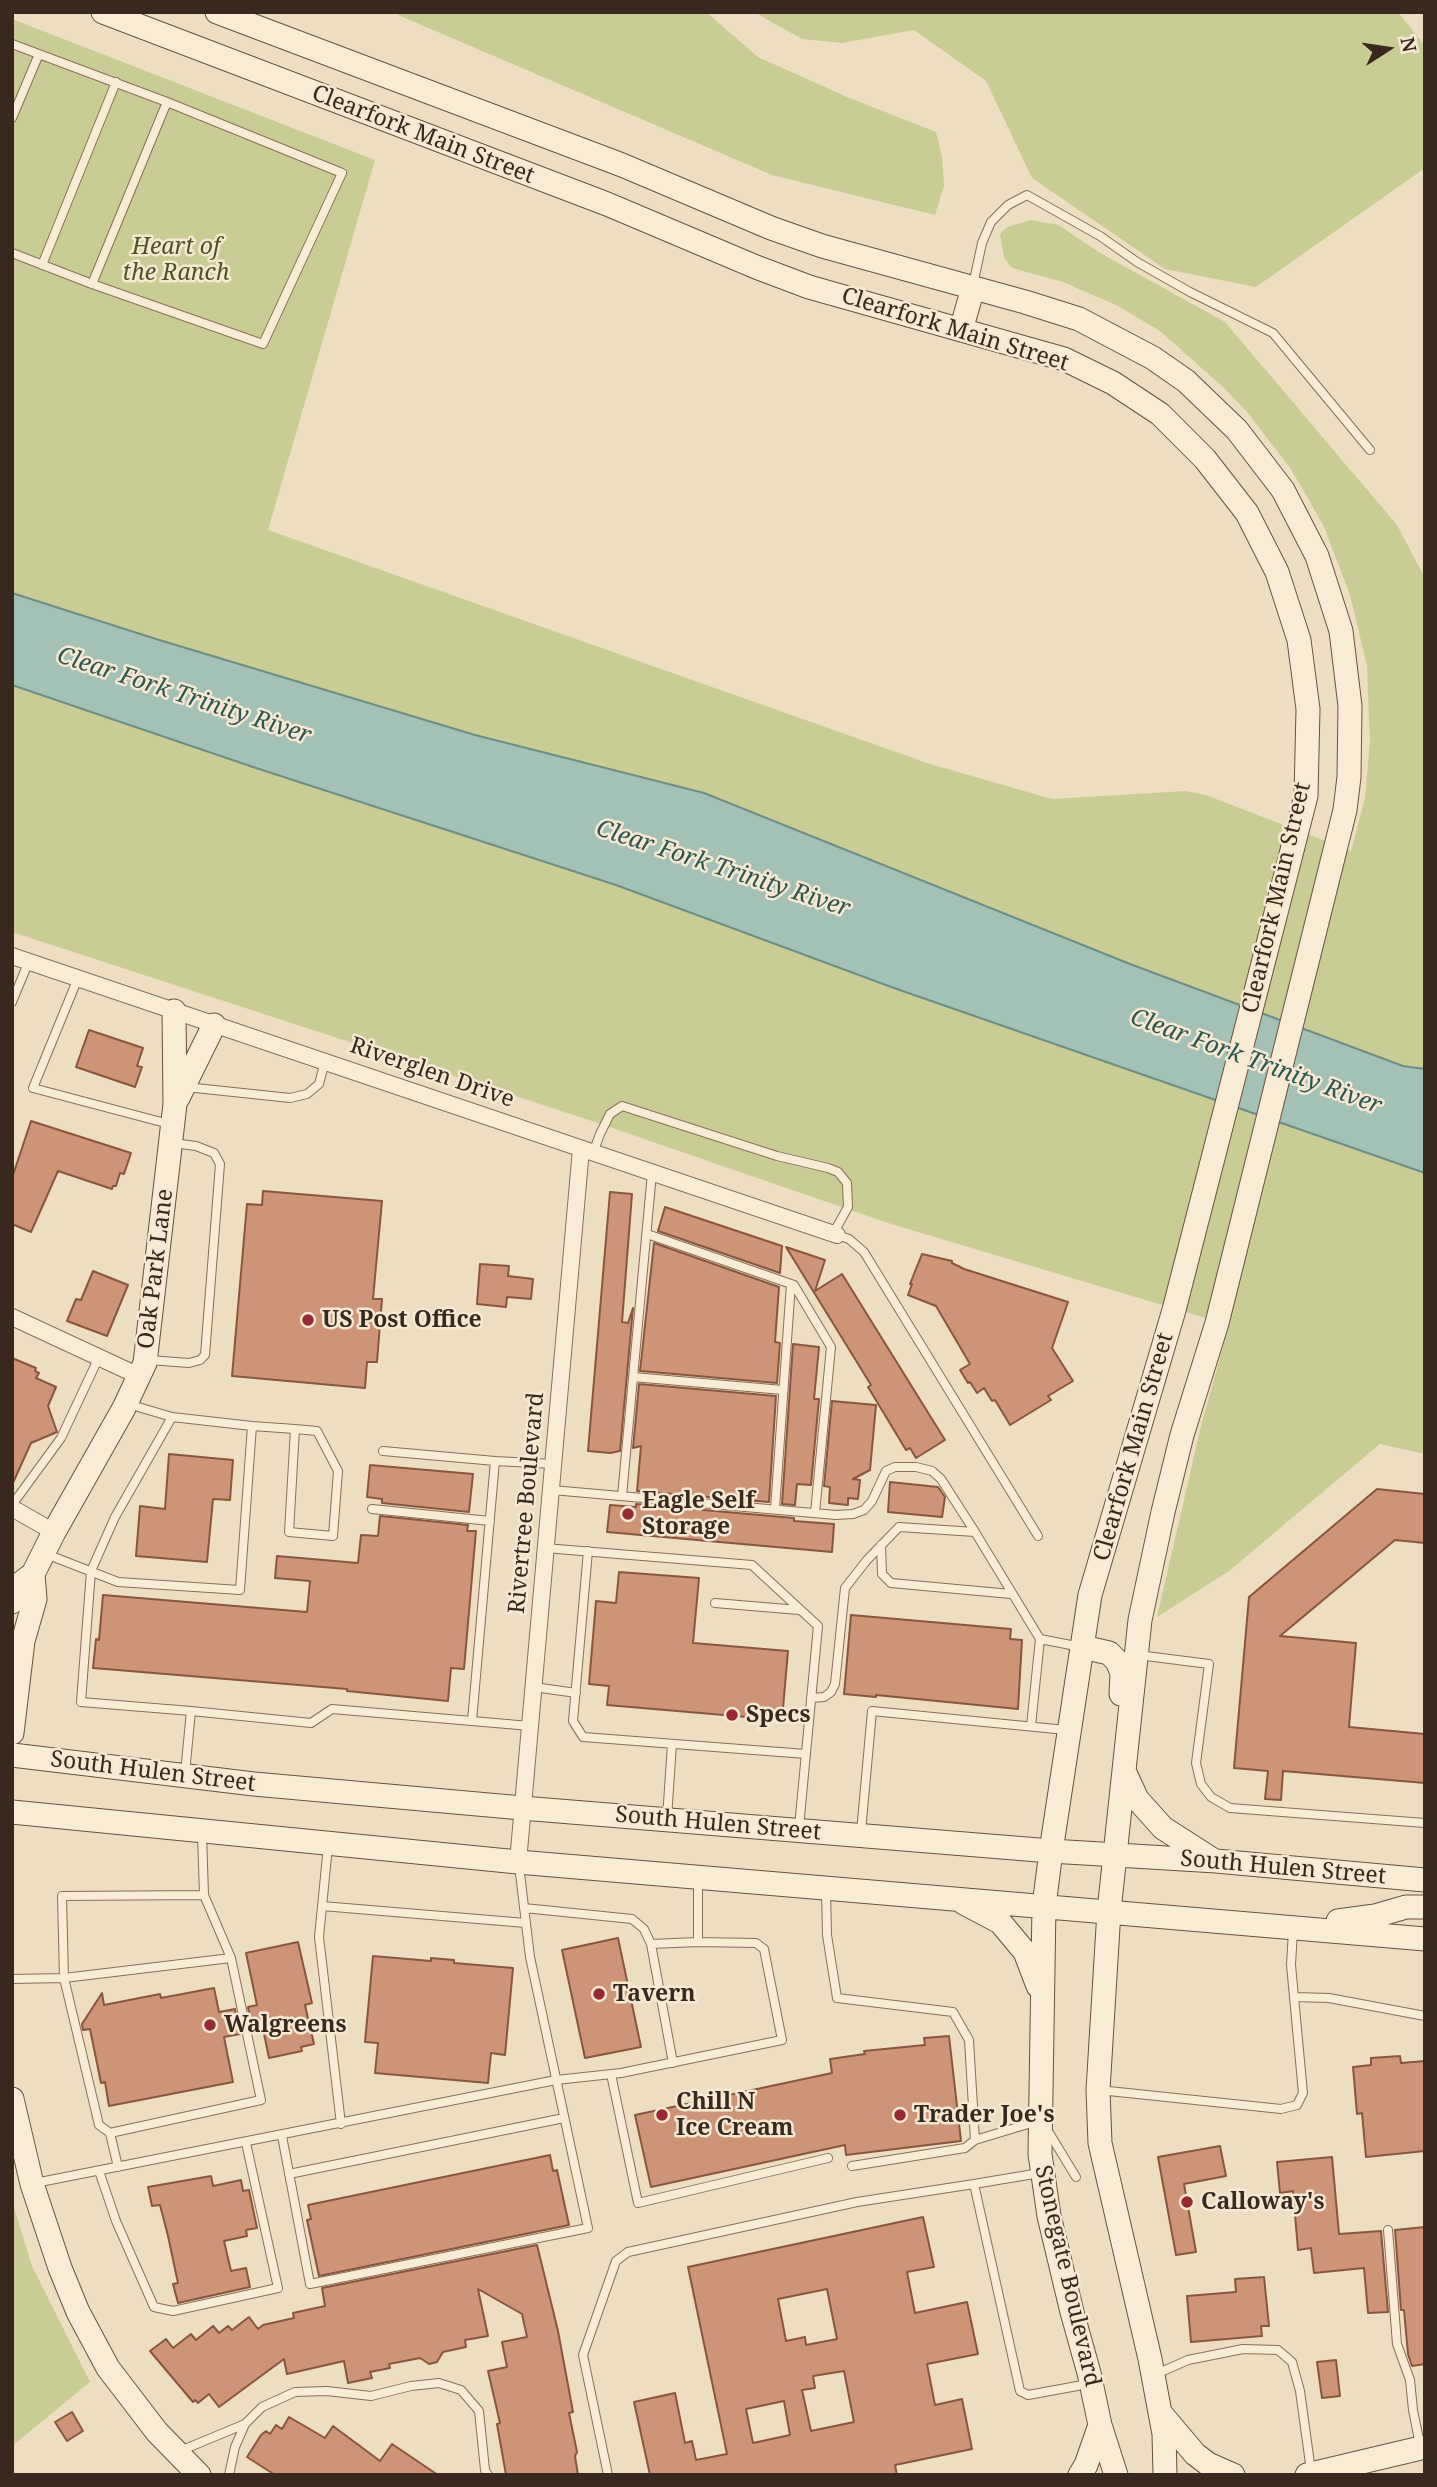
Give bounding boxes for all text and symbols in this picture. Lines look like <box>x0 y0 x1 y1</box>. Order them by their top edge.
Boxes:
north arrow <box>1353 14 1423 84</box>
text: N <box>1394 35 1423 55</box>
street label: Clearfork Main Street <box>308 80 538 190</box>
park label: Heart of the Ranch <box>123 233 229 287</box>
street label: Clearfork Main Street <box>838 282 1072 378</box>
water label: Clear Fork Trinity River <box>53 641 315 751</box>
street label: Clearfork Main Street <box>1237 780 1317 1016</box>
water label: Clear Fork Trinity River <box>592 814 854 924</box>
water label: Clear Fork Trinity River <box>1126 1003 1386 1121</box>
street label: Riverglen Drive <box>346 1032 518 1114</box>
street label: Oak Park Lane <box>132 1187 180 1351</box>
place label: US Post Office <box>322 1306 482 1334</box>
marker: US Post Office <box>300 1312 316 1328</box>
street label: Clearfork Main Street <box>1088 1330 1180 1564</box>
street label: Rivertree Boulevard <box>504 1391 550 1615</box>
place label: Eagle Self Storage <box>642 1487 755 1541</box>
marker: Eagle Self Storage <box>620 1506 636 1522</box>
place label: Specs <box>746 1701 810 1729</box>
marker: Specs <box>724 1707 740 1723</box>
street label: South Hulen Street <box>49 1746 257 1798</box>
street label: South Hulen Street <box>614 1801 822 1847</box>
street label: South Hulen Street <box>1179 1845 1387 1891</box>
place label: Tavern <box>613 1980 696 2008</box>
marker: Tavern <box>591 1986 607 2002</box>
place label: Walgreens <box>224 2011 347 2039</box>
marker: Walgreens <box>202 2017 218 2033</box>
place label: Chill N Ice Cream <box>676 2088 794 2142</box>
place label: Trader Joe's <box>914 2101 1055 2129</box>
marker: Chill N Ice Cream <box>654 2107 670 2123</box>
marker: Trader Joe's <box>892 2107 908 2123</box>
street label: Stonegate Boulevard <box>1028 2163 1106 2389</box>
place label: Calloway's <box>1201 2188 1325 2216</box>
marker: Calloway's <box>1179 2194 1195 2210</box>

